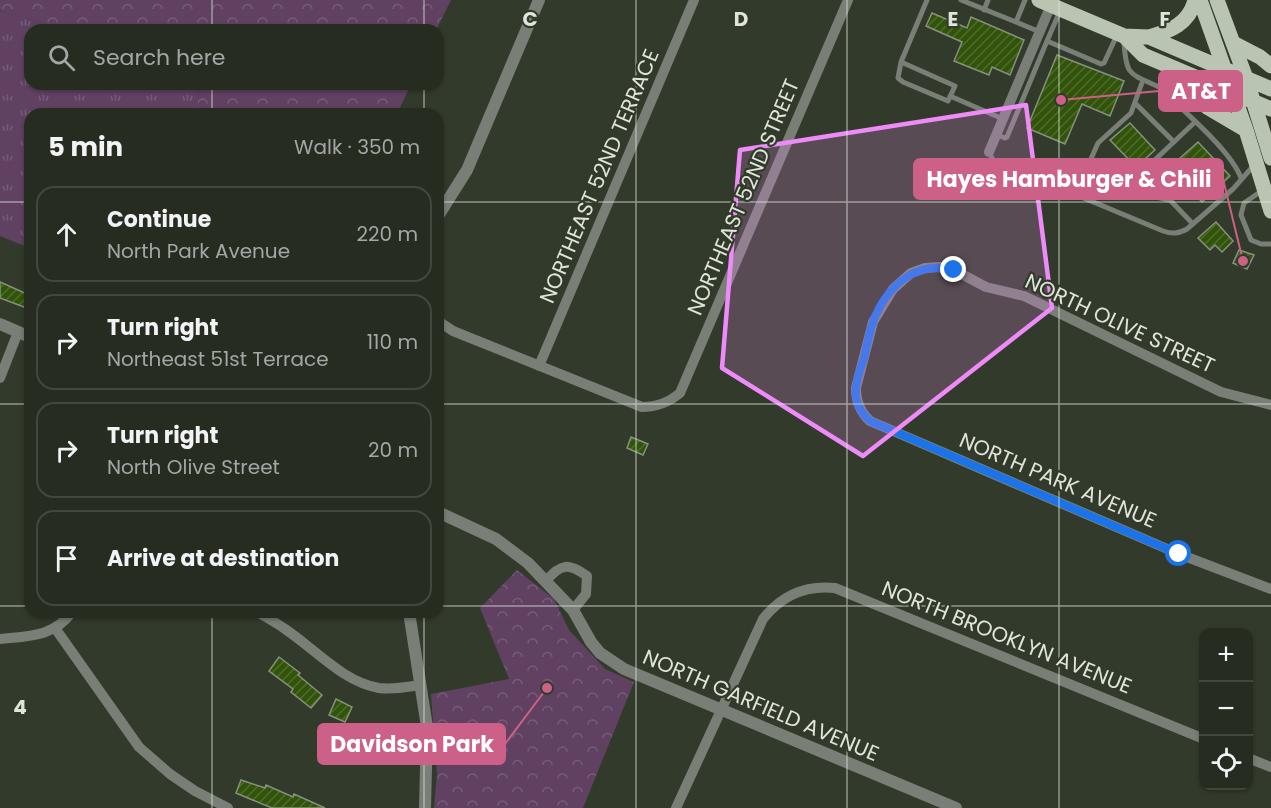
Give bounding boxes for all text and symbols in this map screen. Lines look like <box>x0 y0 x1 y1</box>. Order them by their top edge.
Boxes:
text: C <box>522 5 538 33</box>
text: D <box>734 5 748 33</box>
text: E <box>948 5 958 33</box>
text: F <box>1160 5 1171 33</box>
search box <box>24 24 444 90</box>
icon: search <box>45 41 78 74</box>
text: Search here <box>93 42 226 73</box>
street label: NORTHEAST 52ND TERRACE <box>532 44 666 308</box>
callout: AT&T <box>1159 71 1242 111</box>
street label: NORTHEAST 52ND STREET <box>680 74 806 320</box>
text: AT&T <box>1171 76 1231 107</box>
text: 5 min <box>48 129 123 165</box>
text: Walk · 350 m <box>294 133 420 161</box>
callout: Hayes Hamburger & Chili <box>914 159 1223 199</box>
text: Hayes Hamburger & Chili <box>927 164 1211 195</box>
text: Continue <box>107 204 211 235</box>
icon: ahead <box>50 218 83 251</box>
text: 220 m <box>357 220 418 248</box>
text: North Park Avenue <box>107 237 290 265</box>
route end <box>940 256 966 282</box>
street label: NORTH OLIVE STREET <box>1020 266 1220 380</box>
text: Turn right <box>107 312 218 343</box>
icon: right <box>50 326 83 359</box>
text: 110 m <box>367 328 418 356</box>
text: Northeast 51st Terrace <box>107 345 329 373</box>
text: Turn right <box>107 420 218 451</box>
street label: NORTH PARK AVENUE <box>955 425 1161 535</box>
icon: right <box>50 434 83 467</box>
text: 20 m <box>368 436 418 464</box>
text: North Olive Street <box>107 453 280 481</box>
route start <box>1165 540 1191 566</box>
icon: arrive <box>50 542 83 575</box>
text: Arrive at destination <box>107 543 339 574</box>
street label: NORTH BROOKLYN AVENUE <box>878 573 1136 701</box>
map controls <box>1199 628 1253 790</box>
button: + <box>1199 628 1253 682</box>
street label: NORTH GARFIELD AVENUE <box>639 642 883 768</box>
button: − <box>1199 682 1253 736</box>
text: 4 <box>13 693 27 721</box>
callout: Davidson Park <box>318 724 505 764</box>
text: Davidson Park <box>330 729 494 760</box>
button: locate <box>1199 736 1253 790</box>

